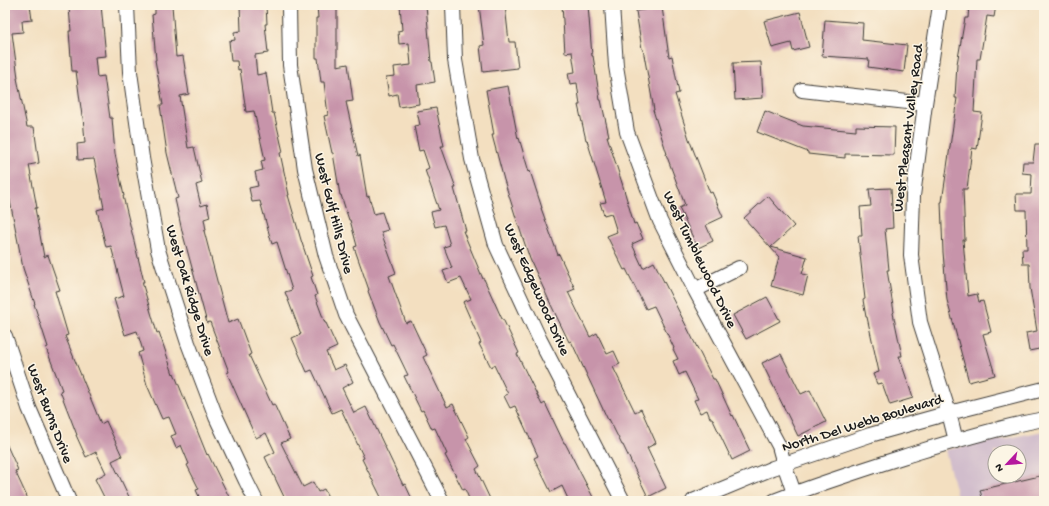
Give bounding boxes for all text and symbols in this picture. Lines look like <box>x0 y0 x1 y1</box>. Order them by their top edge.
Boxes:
street label: West Pleasant Valley Road <box>890 42 928 213</box>
street label: West Gulf Hills Drive <box>309 151 357 276</box>
street label: West Tumblewood Drive <box>658 188 740 332</box>
street label: West Edgewood Drive <box>499 221 573 359</box>
street label: West Oak Ridge Drive <box>161 223 218 358</box>
street label: West Burns Drive <box>22 362 76 466</box>
street label: North Del Webb Boulevard <box>780 390 946 457</box>
north arrow <box>987 444 1027 484</box>
text: N <box>993 462 1007 473</box>

